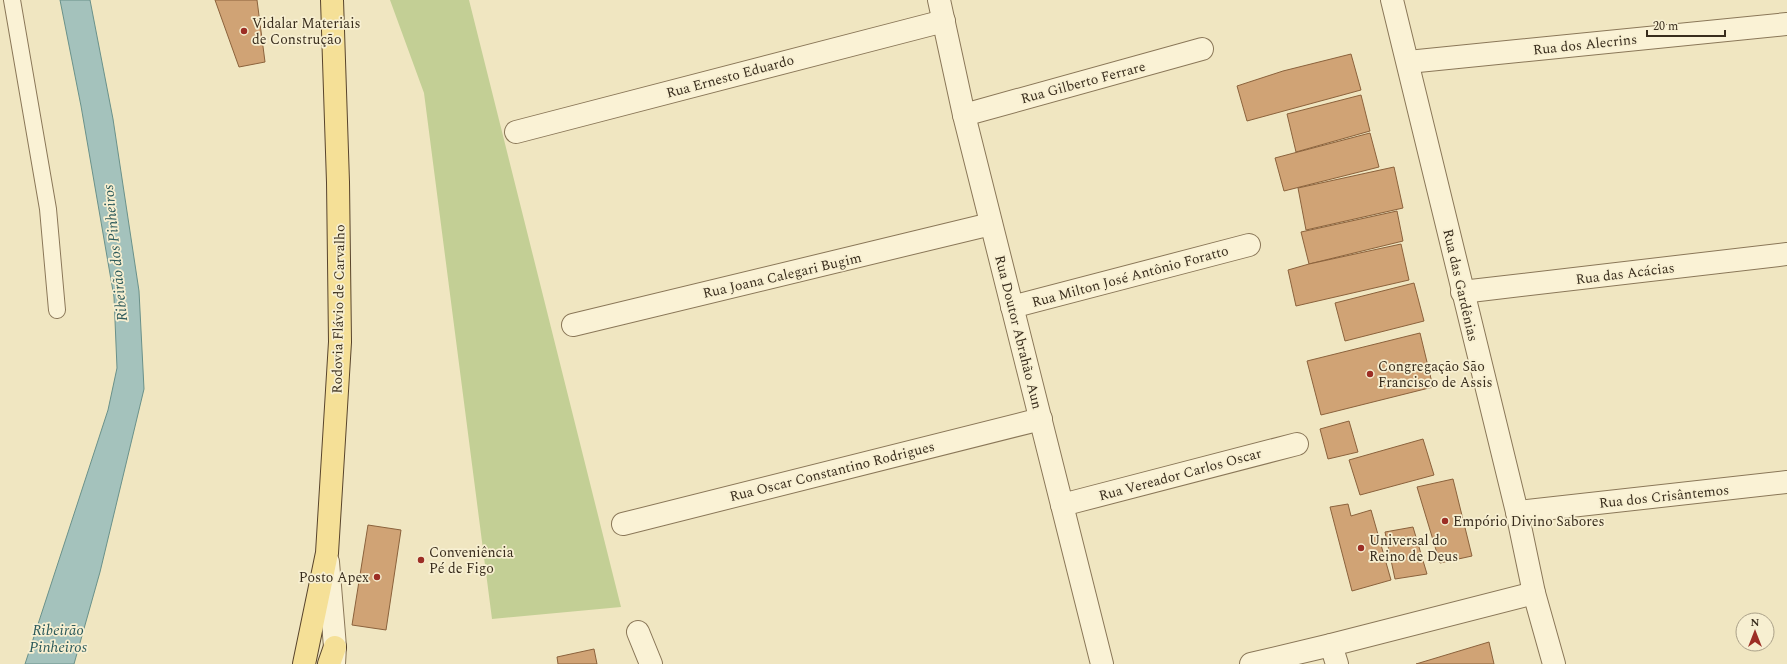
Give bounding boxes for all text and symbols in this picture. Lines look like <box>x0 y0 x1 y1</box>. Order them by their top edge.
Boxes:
scale bar <box>1647 12 1725 38</box>
place label: Vidalar Materiais de Construção <box>252 13 361 50</box>
text: 20 m <box>1653 17 1678 36</box>
marker: Vidalar Materiais de Construção <box>239 26 249 36</box>
street label: Rua dos Alecrins <box>1532 29 1638 60</box>
street label: Rua Ernesto Eduardo <box>664 49 796 104</box>
street label: Rua Gilberto Ferrare <box>1018 56 1148 109</box>
water label: Ribeirão dos Pinheiros <box>97 183 134 323</box>
street label: Rodovia Flávio de Carvalho <box>327 224 350 394</box>
street label: Rua das Gardênias <box>1437 227 1484 343</box>
street label: Rua Milton José Antônio Foratto <box>1029 240 1231 313</box>
street label: Rua Joana Calegari Bugim <box>701 247 864 304</box>
street label: Rua Doutor Abrahão Aun <box>989 253 1048 411</box>
street label: Rua das Acácias <box>1574 257 1676 290</box>
place label: Congregação São Francisco de Assis <box>1378 356 1493 393</box>
marker: Congregação São Francisco de Assis <box>1365 369 1375 379</box>
street label: Rua Oscar Constantino Rodrigues <box>727 436 937 507</box>
street label: Rua Vereador Carlos Oscar <box>1096 443 1264 506</box>
street label: Rua dos Crisântemos <box>1598 479 1730 514</box>
place label: Empório Divino Sabores <box>1453 511 1605 532</box>
marker: Empório Divino Sabores <box>1440 516 1450 526</box>
place label: Universal do Reino de Deus <box>1369 530 1458 567</box>
place label: Conveniência Pé de Figo <box>429 542 514 579</box>
marker: Universal do Reino de Deus <box>1356 543 1366 553</box>
marker: Conveniência Pé de Figo <box>416 555 426 565</box>
place label: Posto Apex <box>299 567 369 588</box>
marker: Posto Apex <box>372 572 382 582</box>
north arrow <box>1735 612 1775 652</box>
text: N <box>1751 614 1760 631</box>
water label: Ribeirão Pinheiros <box>29 619 88 659</box>

